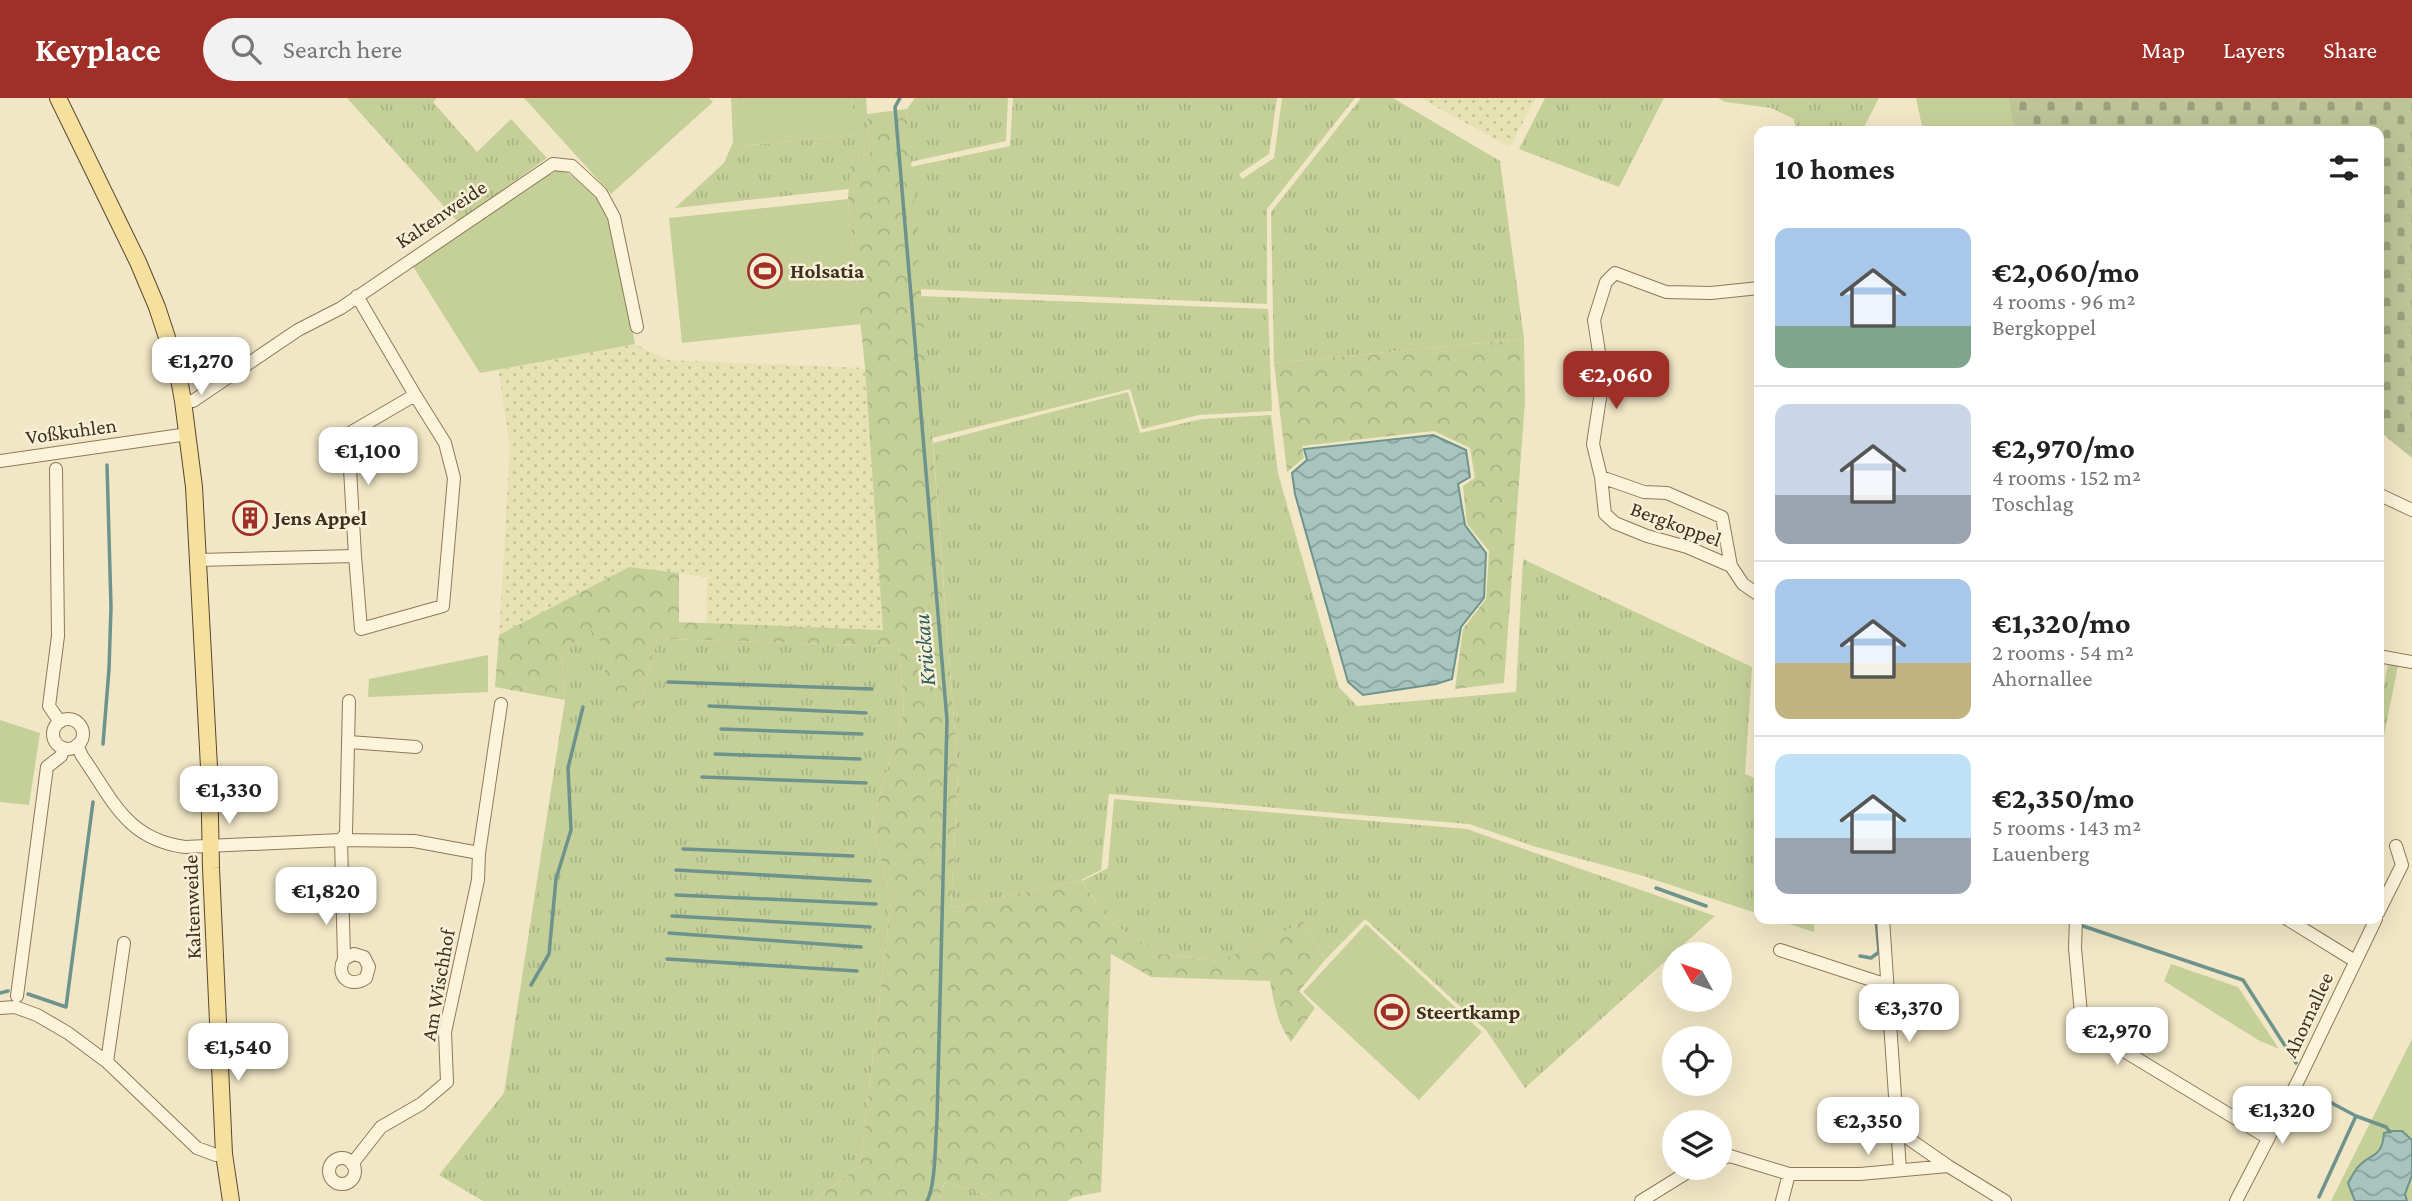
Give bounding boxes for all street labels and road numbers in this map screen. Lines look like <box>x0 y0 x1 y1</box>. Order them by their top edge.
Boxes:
street label: Kaltenweide <box>391 175 491 253</box>
street label: Voßkuhlen <box>24 413 118 449</box>
street label: Bergkoppel <box>1627 496 1725 552</box>
street label: Kaltenweide <box>178 854 206 960</box>
street label: Am Wischhof <box>416 925 460 1043</box>
street label: Ahornallee <box>2278 968 2338 1062</box>

